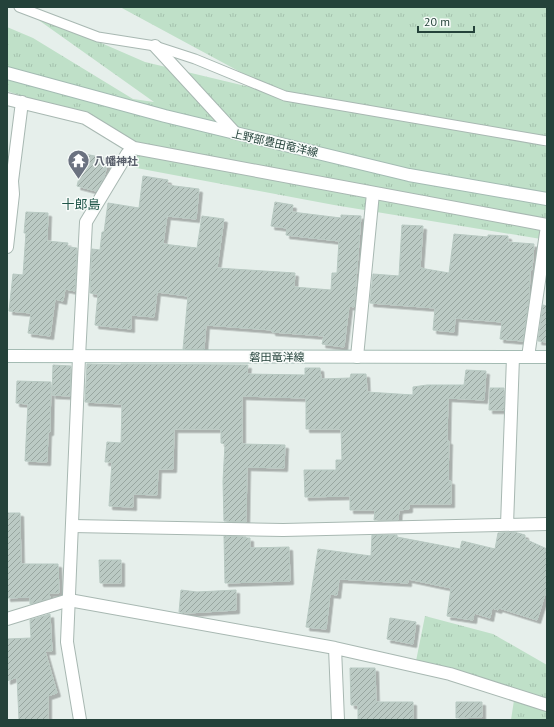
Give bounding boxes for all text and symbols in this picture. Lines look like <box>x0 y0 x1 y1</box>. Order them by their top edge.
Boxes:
scale bar <box>418 8 474 34</box>
text: 20 m <box>424 14 450 29</box>
street label: 上野部豊田竜洋線 <box>231 126 319 160</box>
temple icon: 八幡神社 <box>65 148 91 181</box>
place label: 八幡神社 <box>94 154 138 168</box>
district label: 十郎島 <box>61 196 101 213</box>
street label: 磐田竜洋線 <box>250 350 305 364</box>

